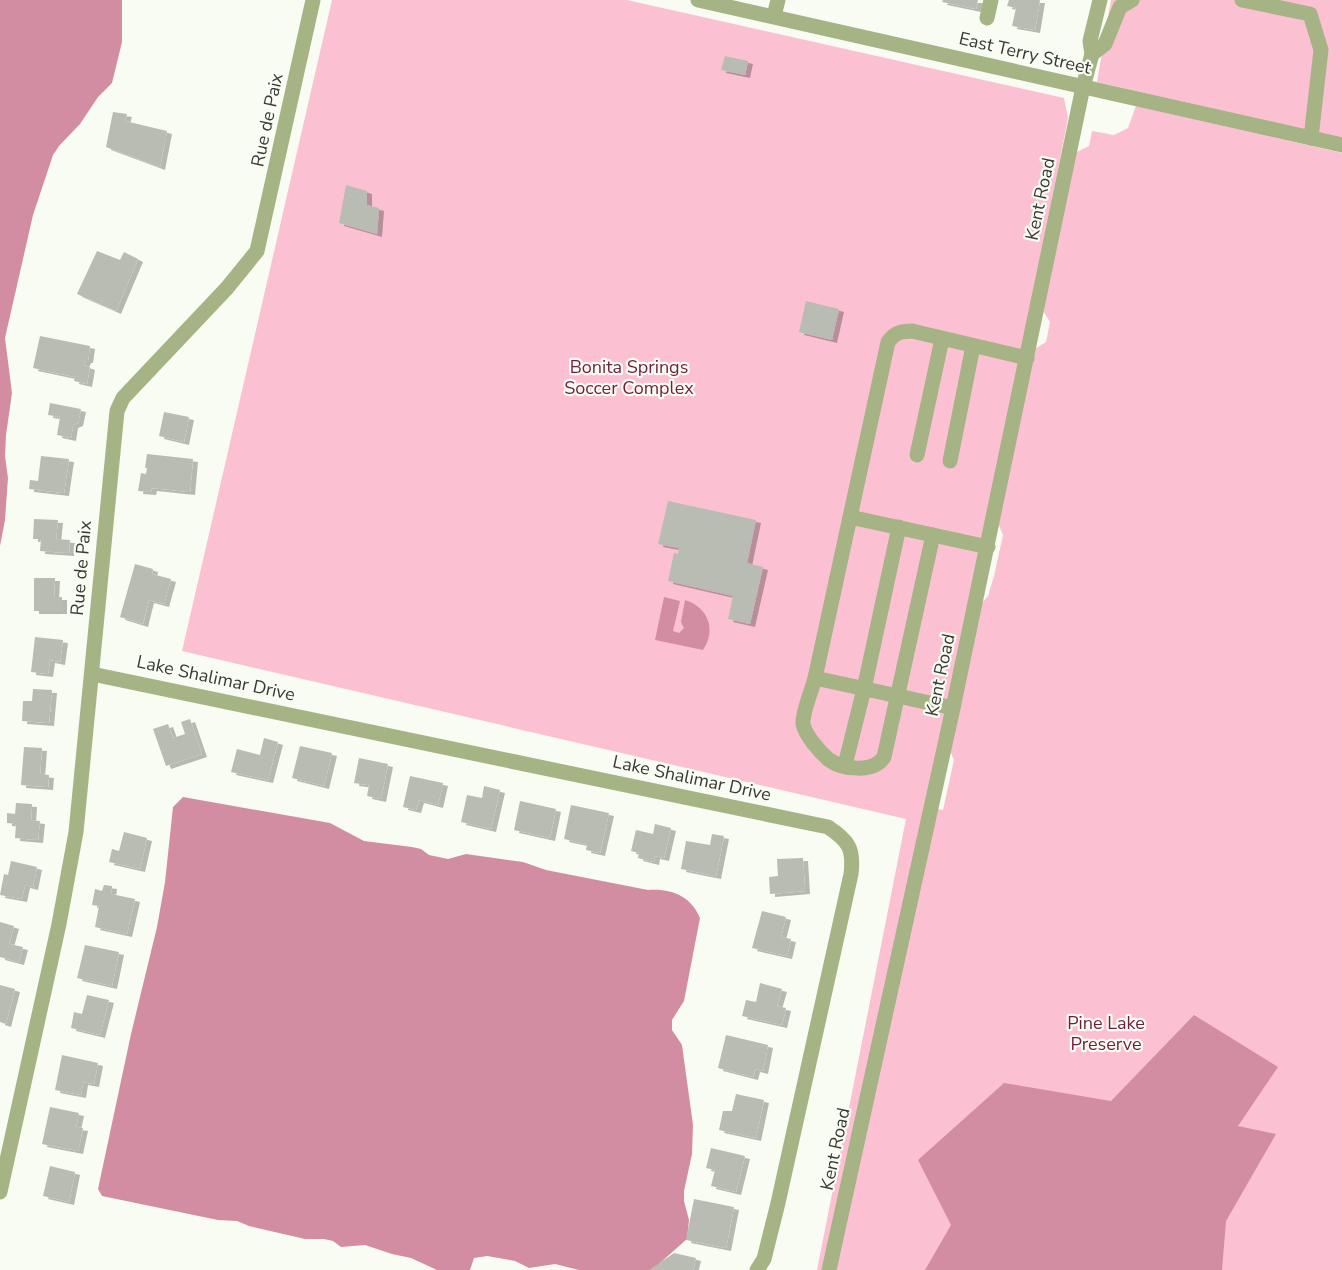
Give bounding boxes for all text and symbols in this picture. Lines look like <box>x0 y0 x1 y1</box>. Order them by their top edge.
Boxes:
street label: East Terry Street <box>957 26 1094 80</box>
street label: Rue de Paix <box>245 70 289 169</box>
street label: Kent Road <box>1020 156 1060 242</box>
park label: Bonita Springs Soccer Complex <box>564 355 694 400</box>
street label: Rue de Paix <box>65 519 97 616</box>
street label: Kent Road <box>920 632 960 718</box>
street label: Lake Shalimar Drive <box>135 649 297 707</box>
street label: Lake Shalimar Drive <box>611 749 773 807</box>
park label: Pine Lake Preserve <box>1067 1011 1145 1056</box>
street label: Kent Road <box>815 1106 855 1192</box>

